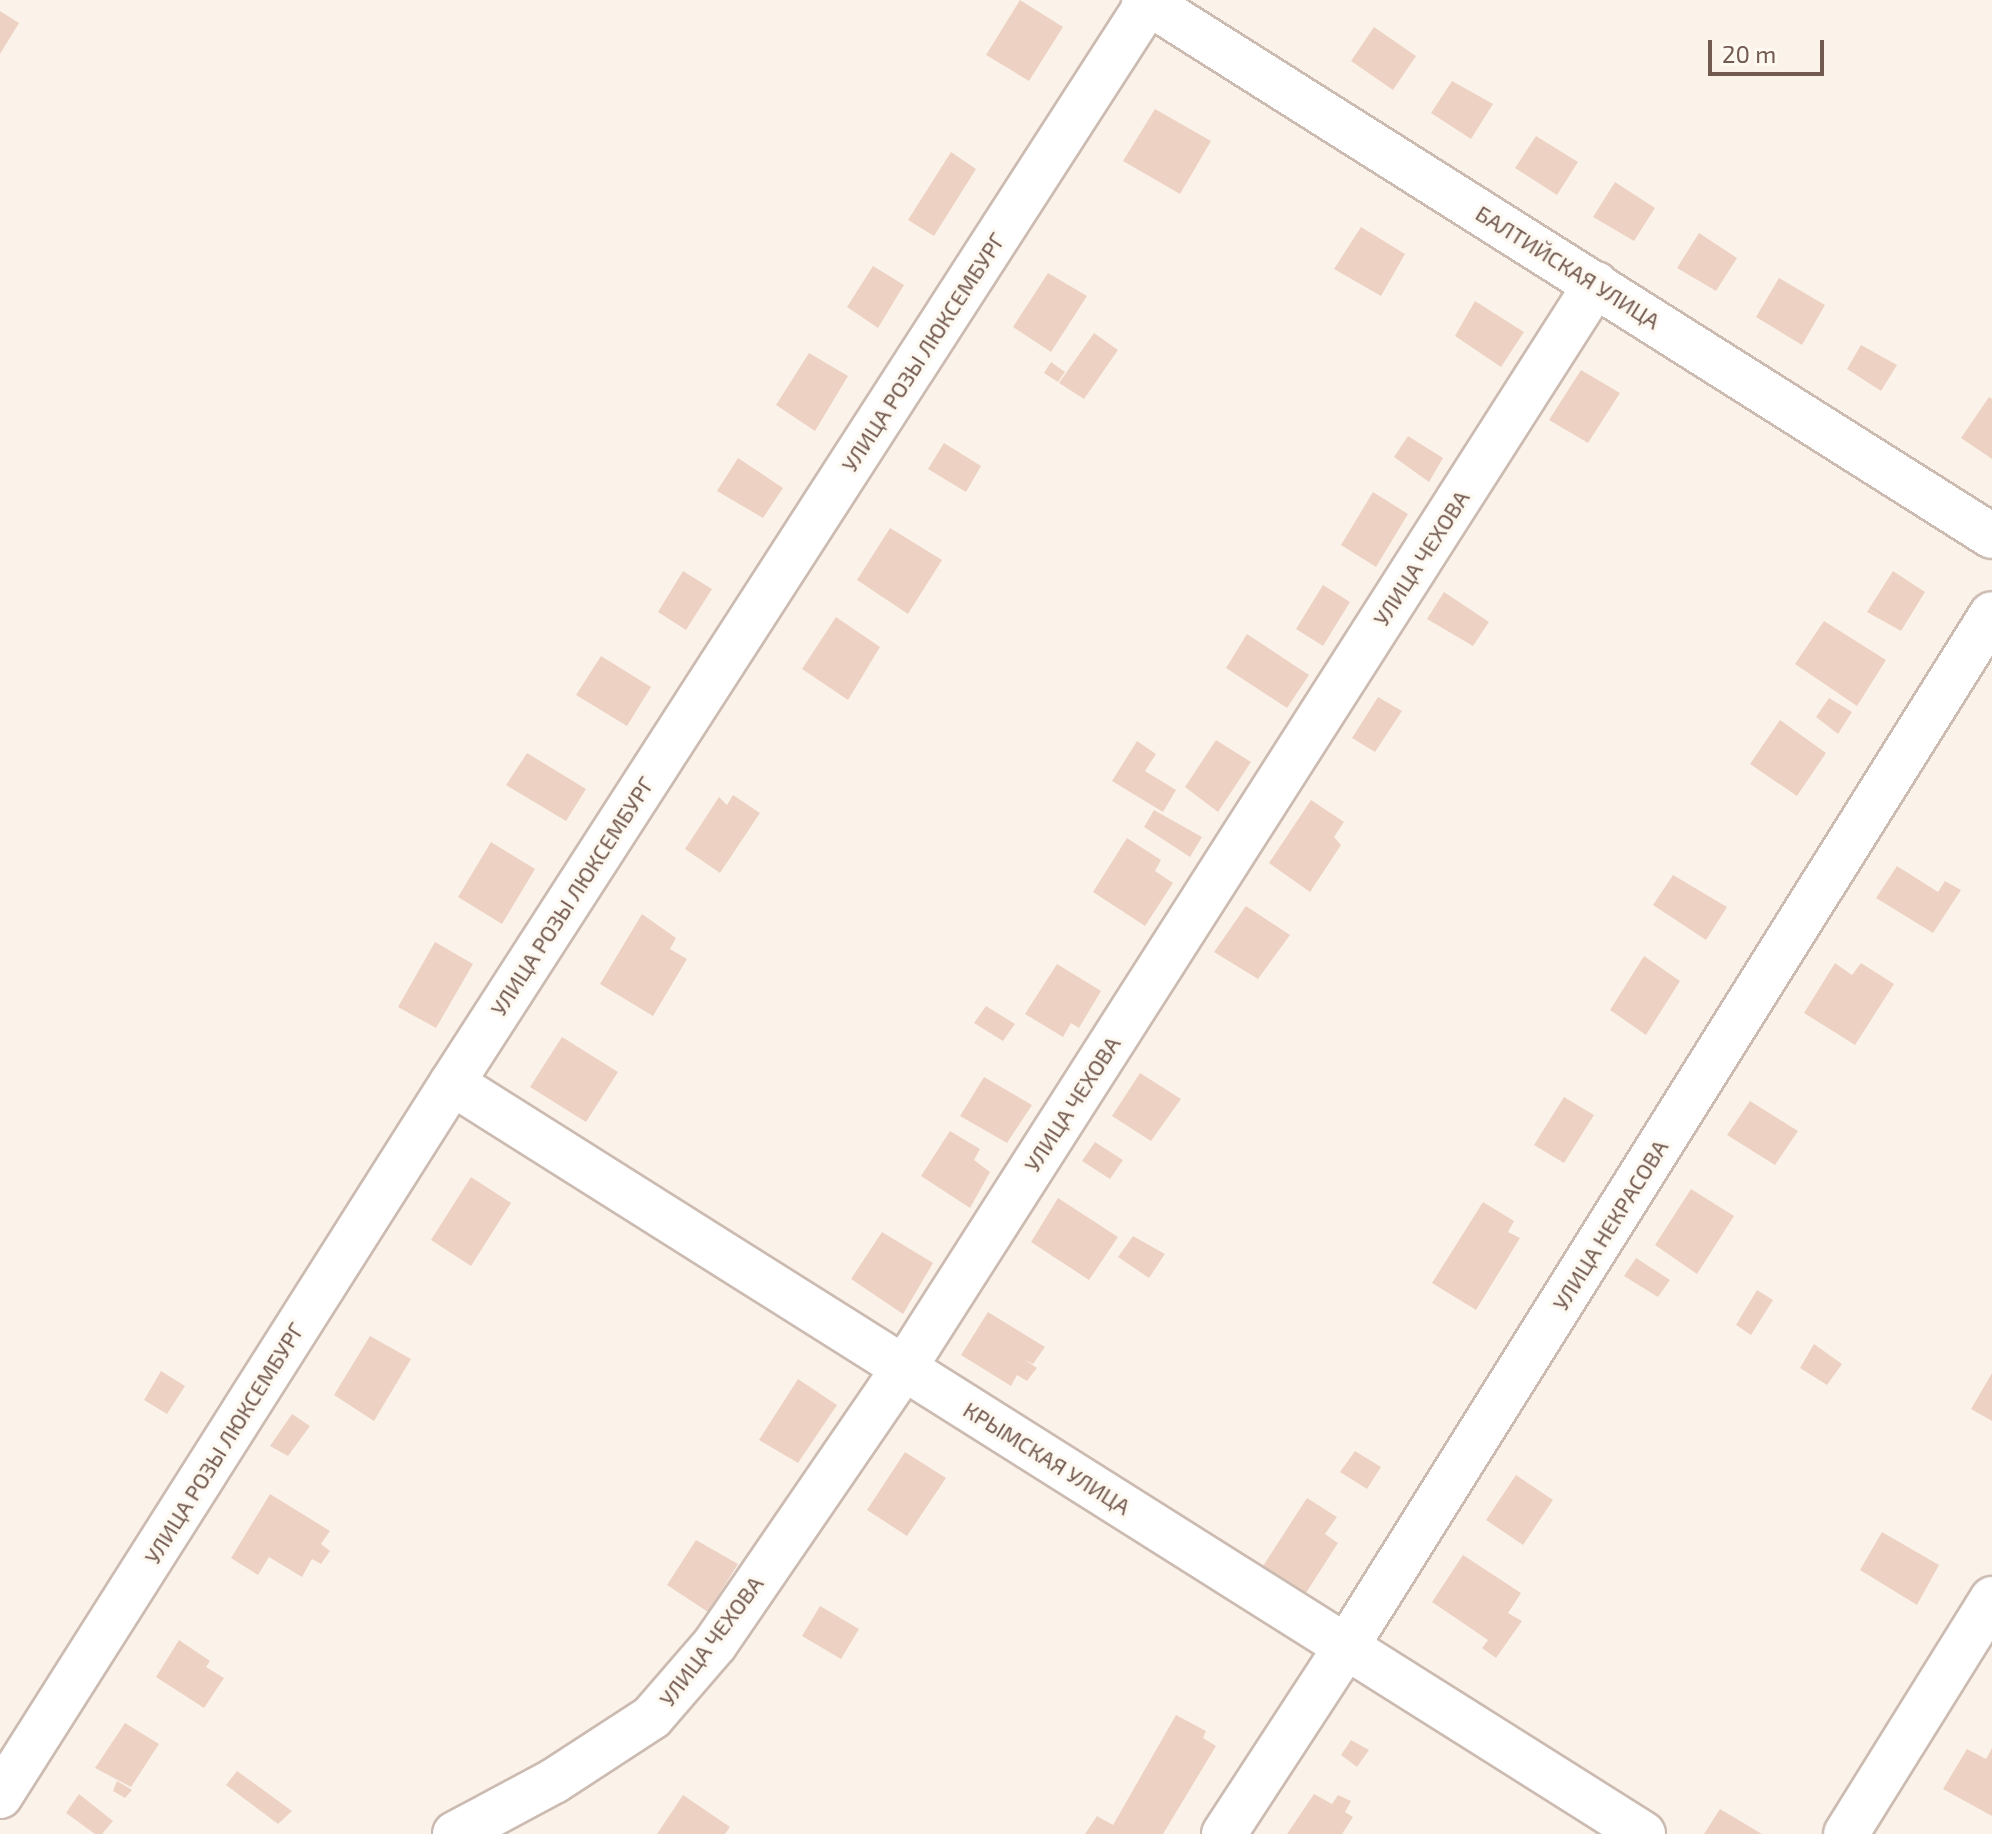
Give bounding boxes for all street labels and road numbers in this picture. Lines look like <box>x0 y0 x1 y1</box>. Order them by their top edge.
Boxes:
street label: БАЛТИЙСКАЯ УЛИЦА <box>1471 200 1665 334</box>
street label: УЛИЦА РОЗЫ ЛЮКСЕМБУРГ <box>836 228 1010 476</box>
street label: УЛИЦА ЧЕХОВА <box>1367 485 1475 631</box>
street label: УЛИЦА РОЗЫ ЛЮКСЕМБУРГ <box>485 772 659 1020</box>
street label: УЛИЦА ЧЕХОВА <box>1018 1031 1126 1177</box>
street label: УЛИЦА НЕКРАСОВА <box>1547 1135 1673 1315</box>
street label: УЛИЦА РОЗЫ ЛЮКСЕМБУРГ <box>139 1317 309 1569</box>
street label: КРЫМСКАЯ УЛИЦА <box>959 1396 1135 1520</box>
street label: УЛИЦА ЧЕХОВА <box>654 1571 768 1711</box>

